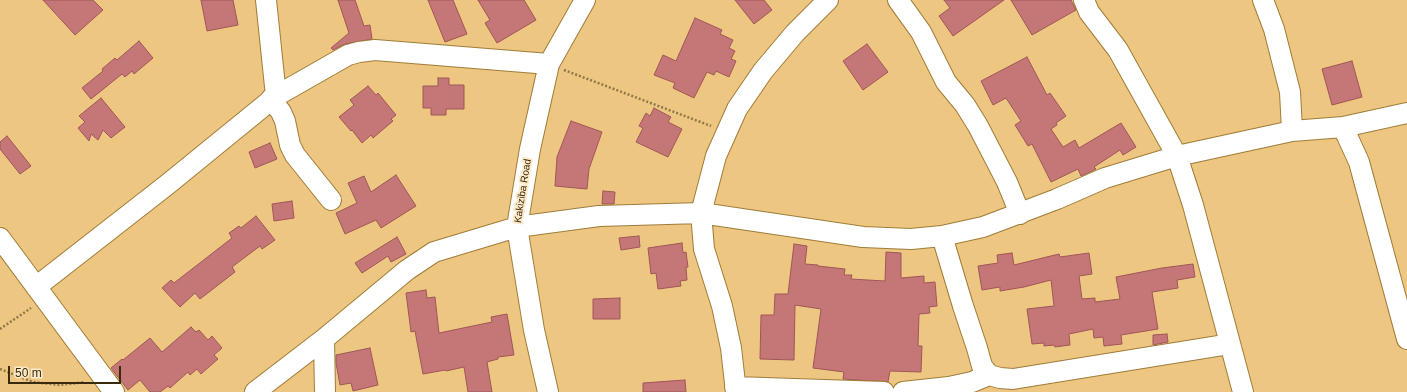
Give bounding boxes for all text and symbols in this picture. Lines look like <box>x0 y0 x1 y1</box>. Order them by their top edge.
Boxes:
street label: Kakiziba Road <box>512 158 534 224</box>
scale bar <box>10 358 123 384</box>
text: 50 m <box>15 366 42 380</box>

